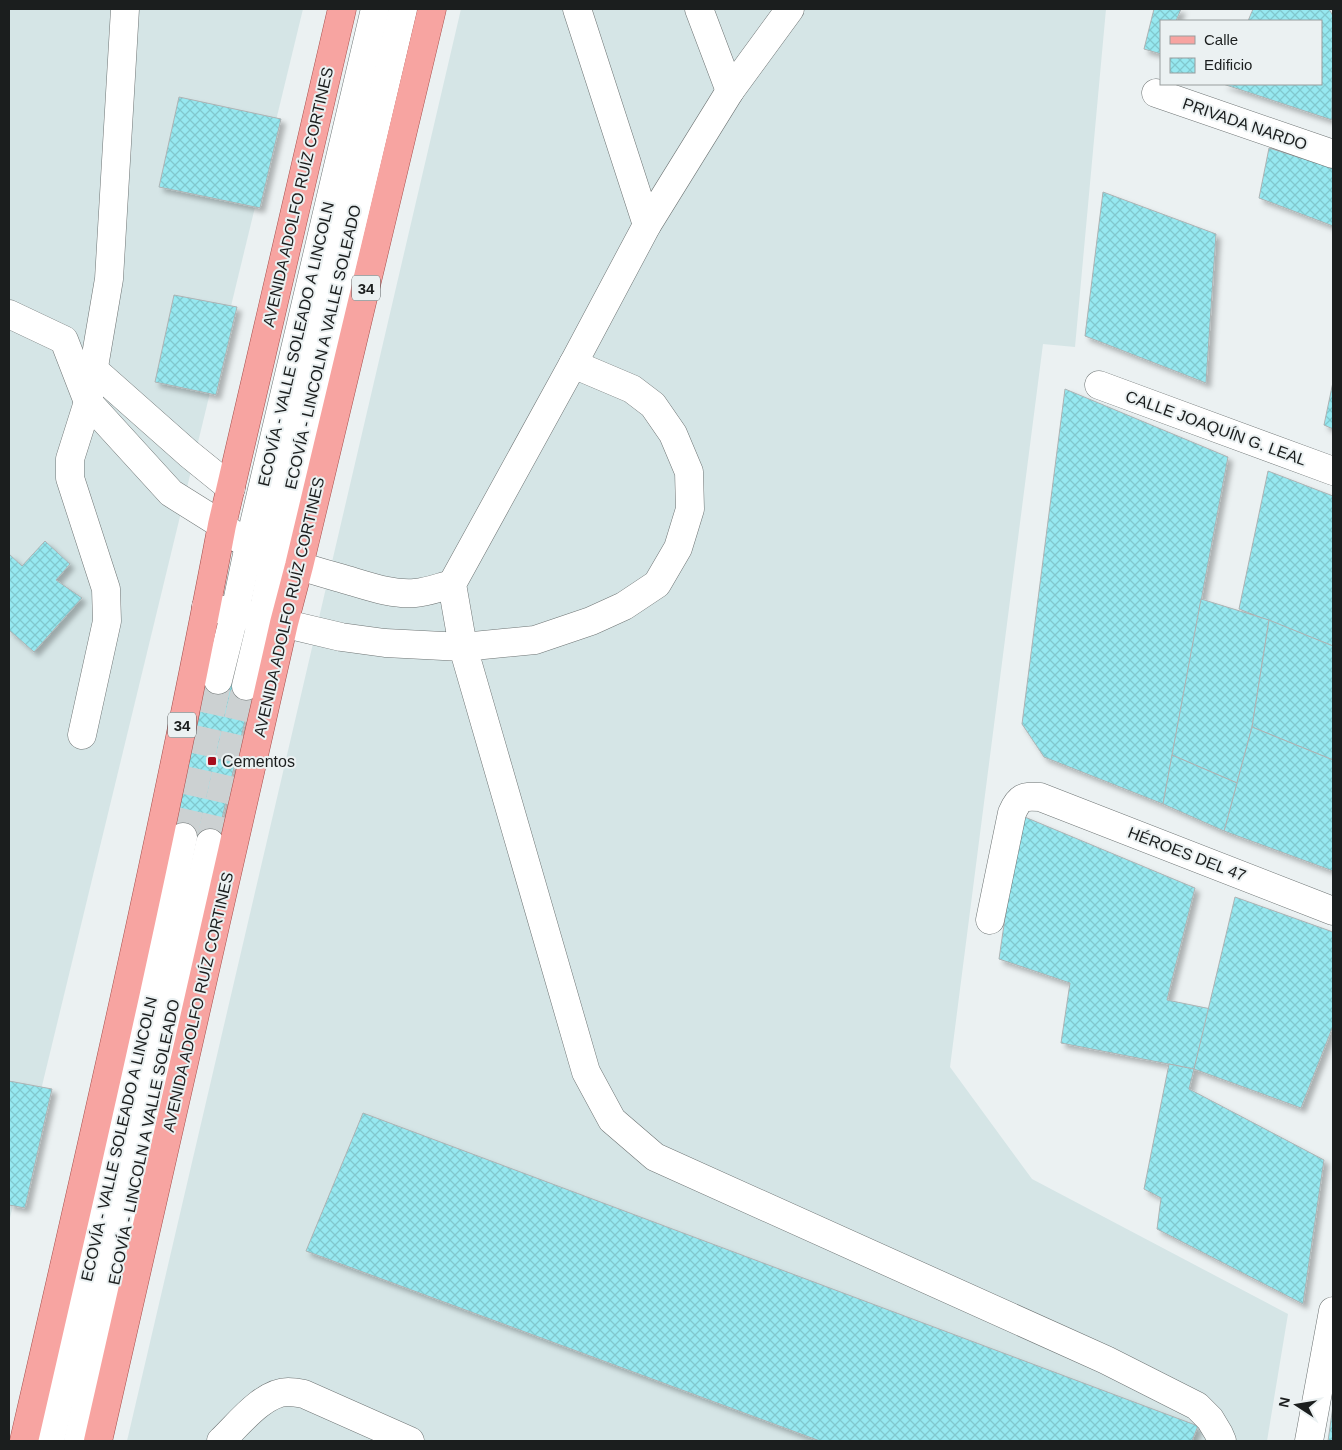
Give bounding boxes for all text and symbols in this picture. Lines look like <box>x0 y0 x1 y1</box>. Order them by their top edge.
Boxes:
legend <box>1160 20 1322 85</box>
text: Calle <box>1204 31 1238 48</box>
text: Edificio <box>1204 56 1252 73</box>
street label: AVENIDA ADOLFO RUÍZ CORTINES <box>259 65 336 329</box>
street label: PRIVADA NARDO <box>1181 95 1309 153</box>
street label: ECOVÍA - VALLE SOLEADO A LINCOLN <box>254 200 337 488</box>
street label: ECOVÍA - LINCOLN A VALLE SOLEADO <box>281 203 364 491</box>
road number: 34 <box>352 276 380 300</box>
street label: CALLE JOAQUÍN G. LEAL <box>1123 386 1309 469</box>
street label: AVENIDA ADOLFO RUÍZ CORTINES <box>250 475 327 739</box>
road number: 34 <box>168 712 196 738</box>
place label: Cementos <box>222 753 295 770</box>
marker: Cementos <box>206 755 218 767</box>
street label: HÉROES DEL 47 <box>1126 823 1249 884</box>
street label: AVENIDA ADOLFO RUÍZ CORTINES <box>159 870 236 1134</box>
street label: ECOVÍA - VALLE SOLEADO A LINCOLN <box>77 995 160 1283</box>
street label: ECOVÍA - LINCOLN A VALLE SOLEADO <box>104 998 183 1286</box>
north arrow <box>1272 1380 1322 1430</box>
text: N <box>1275 1396 1293 1409</box>

